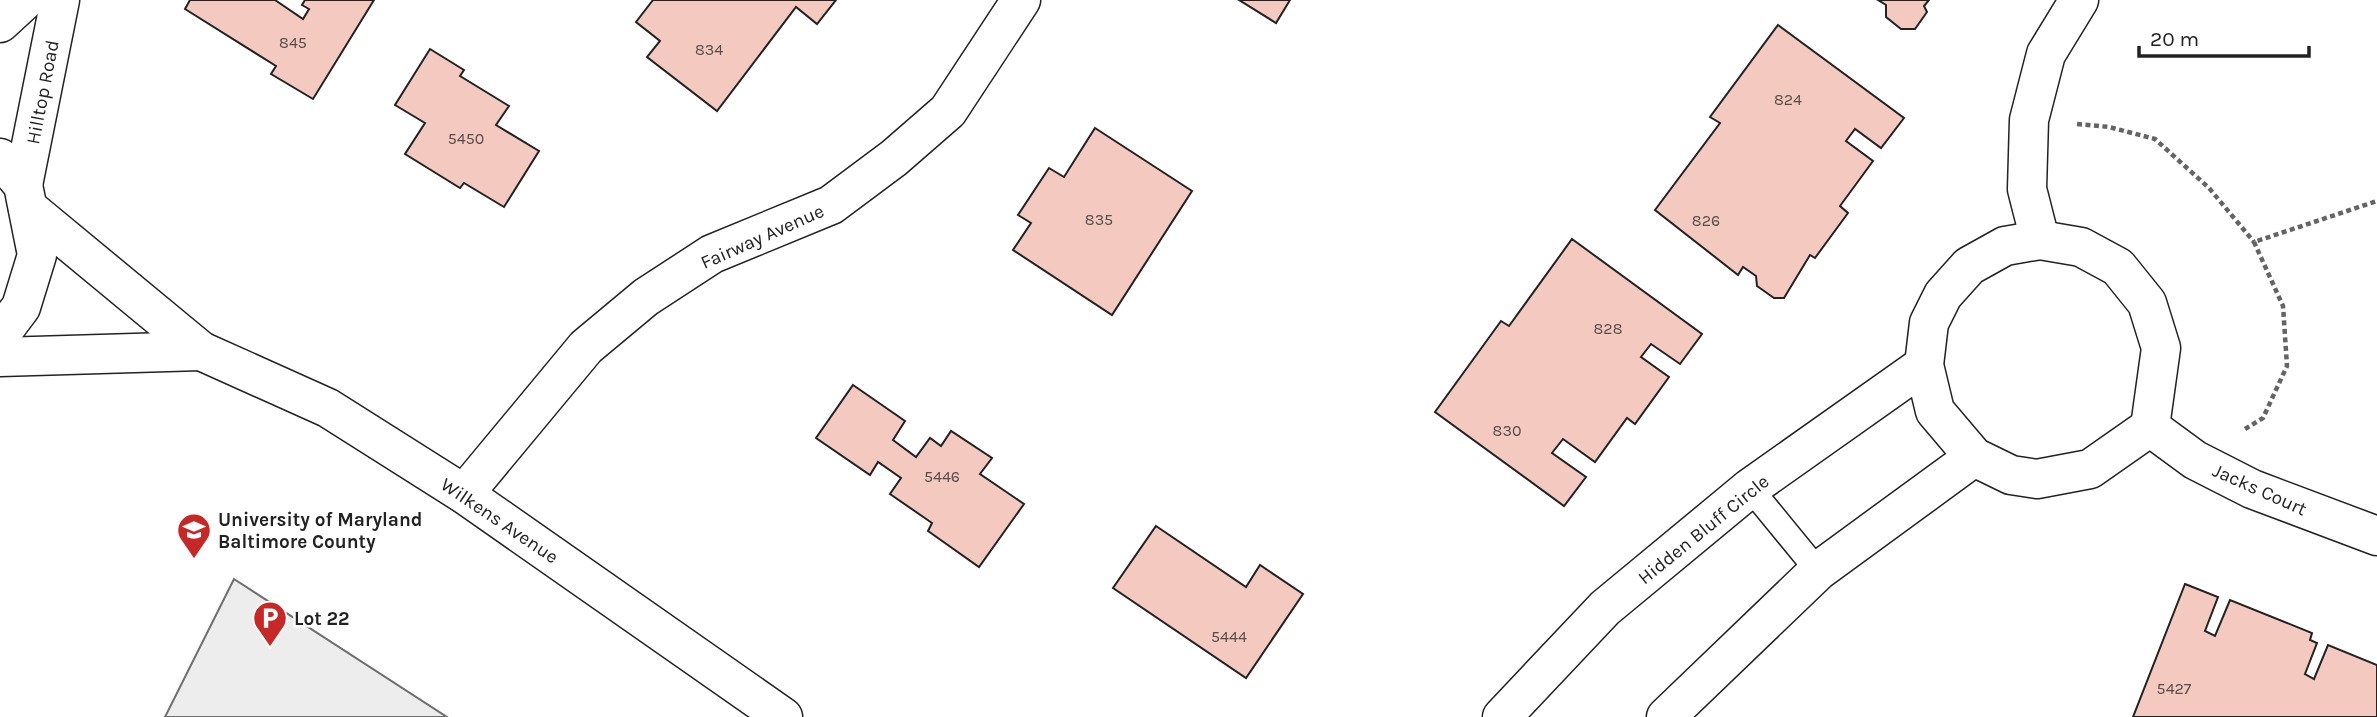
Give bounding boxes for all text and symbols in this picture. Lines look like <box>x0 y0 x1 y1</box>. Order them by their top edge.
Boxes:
scale bar <box>2139 14 2309 58</box>
text: 20 m <box>2150 27 2199 51</box>
house number: 845 <box>279 33 307 52</box>
street label: Hilltop Road <box>22 38 64 146</box>
house number: 834 <box>695 40 723 59</box>
house number: 824 <box>1774 90 1802 109</box>
house number: 5450 <box>448 129 484 148</box>
street label: Fairway Avenue <box>697 200 827 274</box>
house number: 835 <box>1085 210 1113 229</box>
house number: 826 <box>1692 211 1720 230</box>
house number: 828 <box>1594 319 1622 338</box>
house number: 830 <box>1493 421 1521 440</box>
street label: Jacks Court <box>2209 459 2310 520</box>
house number: 5446 <box>924 467 960 486</box>
street label: Hidden Bluff Circle <box>1634 470 1773 589</box>
street label: Wilkens Avenue <box>437 473 562 568</box>
place label: University of Maryland Baltimore County <box>218 509 422 553</box>
school or university icon: University of Maryland Baltimore County <box>175 511 213 560</box>
parking icon: Lot 22 <box>251 599 289 648</box>
place label: Lot 22 <box>294 608 349 630</box>
house number: 5444 <box>1211 627 1247 646</box>
house number: 5427 <box>2157 679 2192 698</box>

